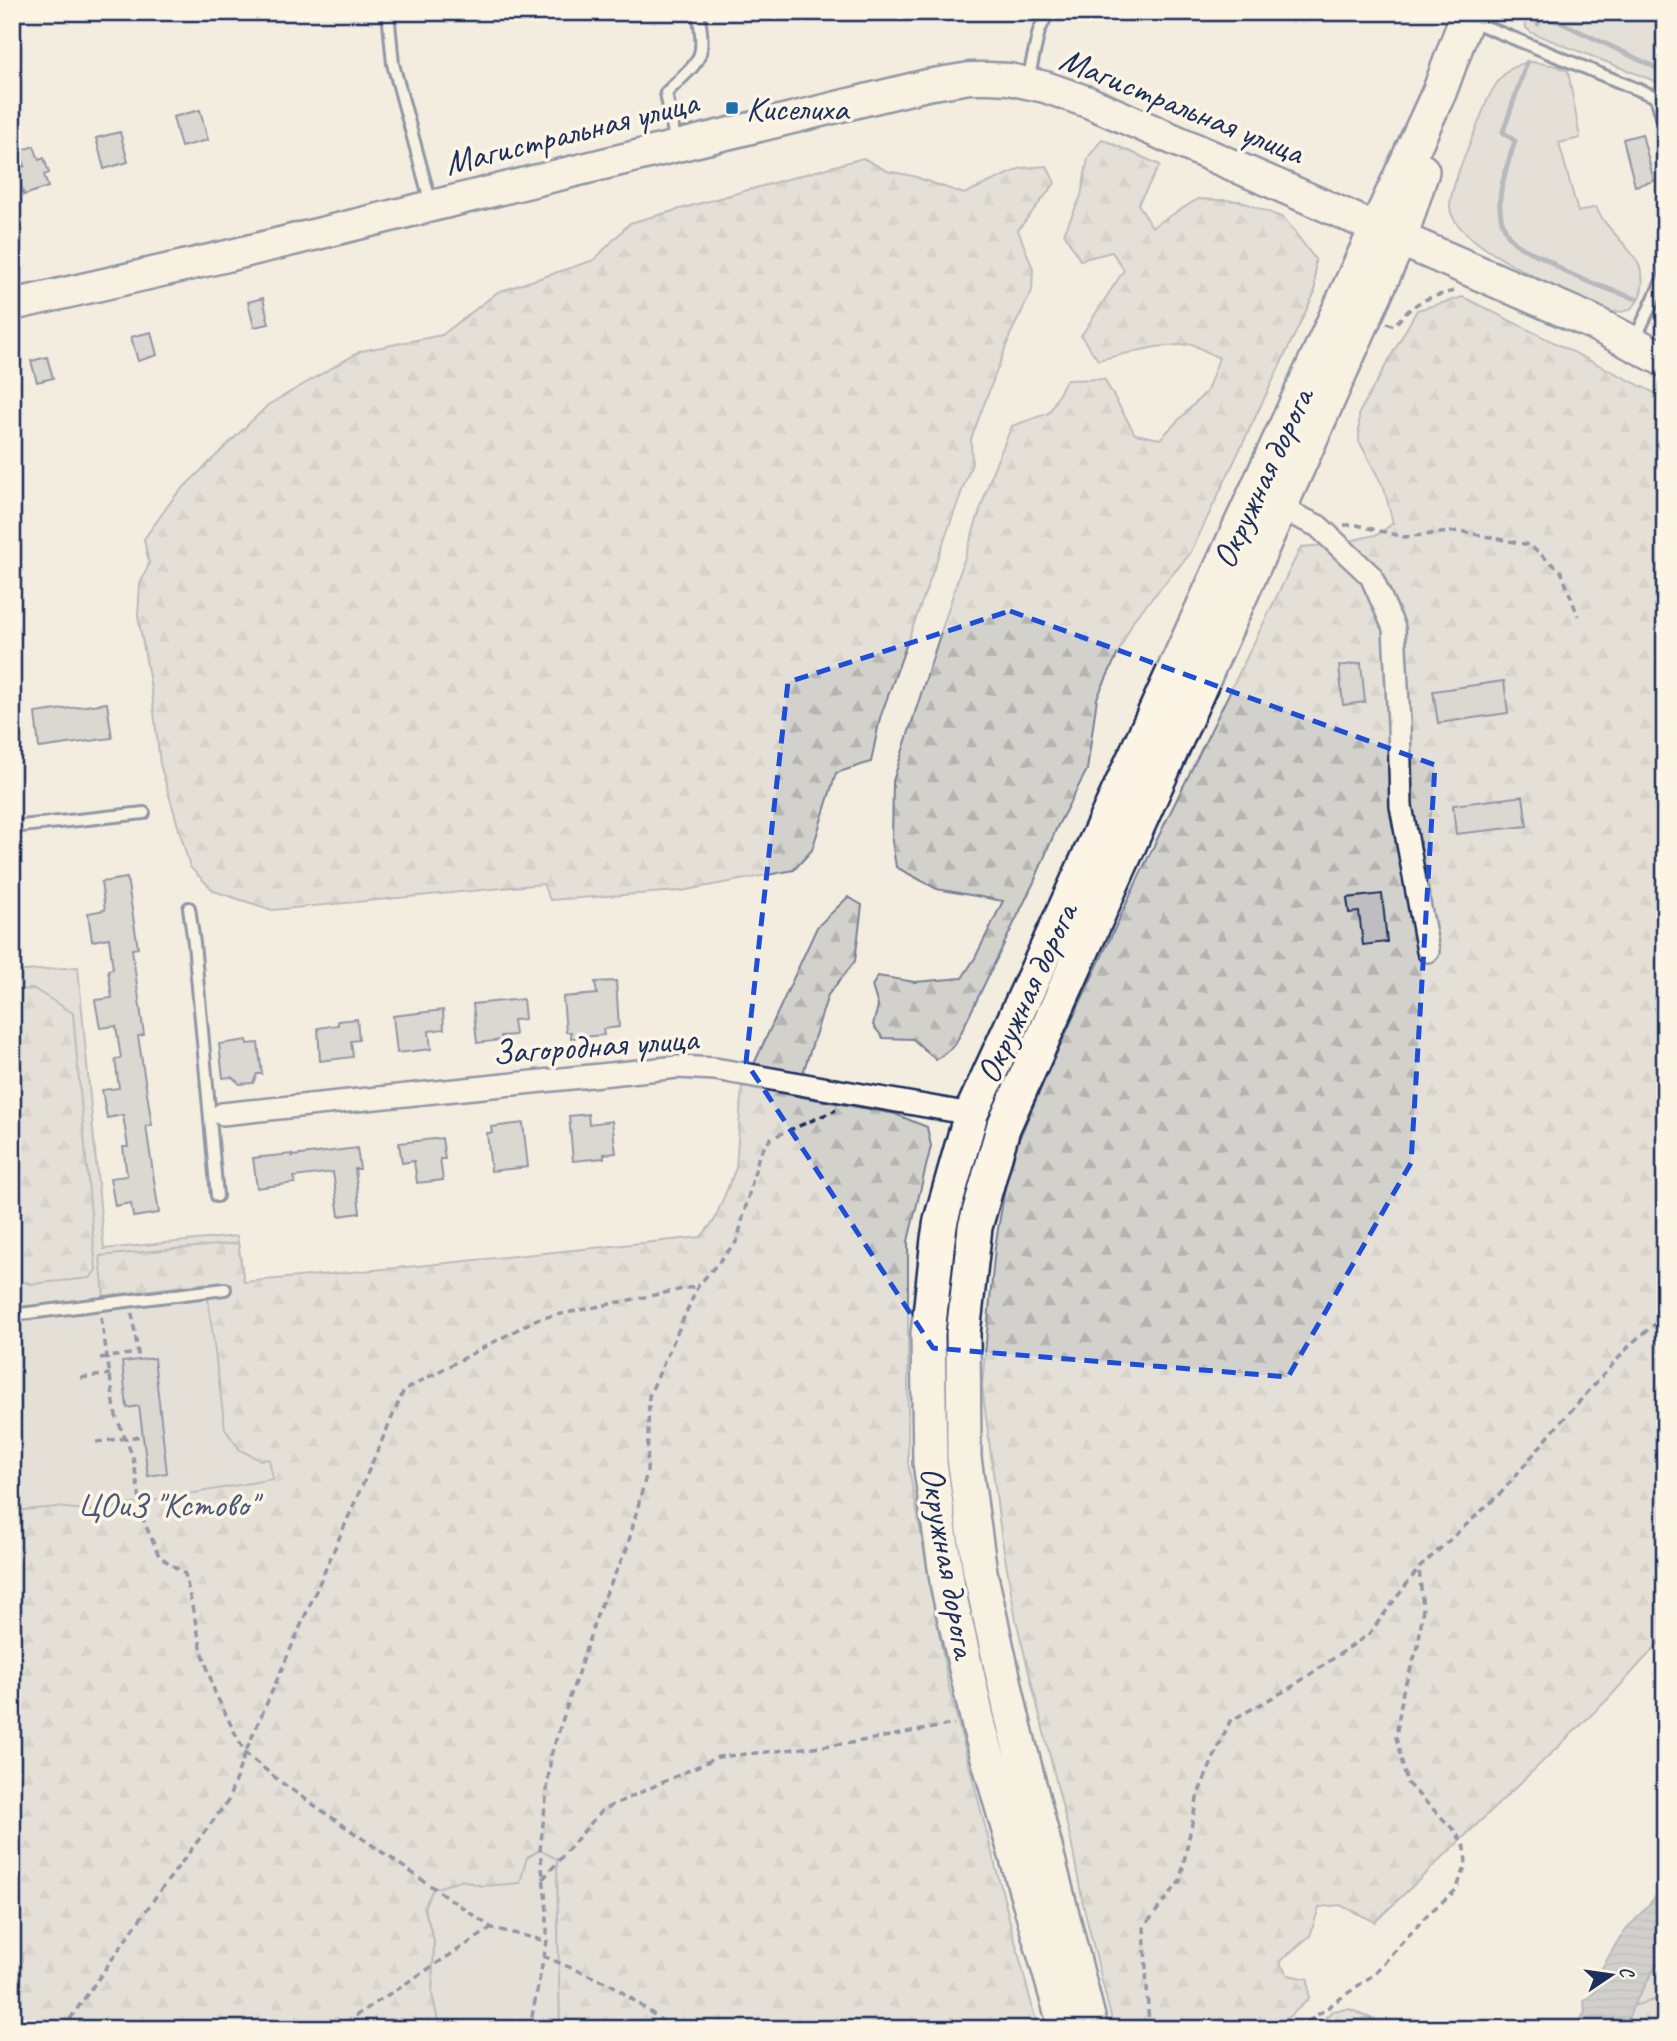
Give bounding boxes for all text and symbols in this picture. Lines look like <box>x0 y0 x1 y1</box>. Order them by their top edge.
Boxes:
street label: Магистральная улица <box>1053 36 1312 176</box>
street label: Магистральная улица <box>440 79 704 186</box>
place label: Киселиха <box>746 86 851 131</box>
marker: Киселиха <box>724 100 740 116</box>
street label: Окружная дорога <box>1201 379 1325 575</box>
street label: Окружная дорога <box>965 894 1089 1090</box>
street label: Загородная улица <box>491 1016 701 1075</box>
street label: Окружная дорога <box>910 1463 988 1664</box>
park label: ЦОиЗ "Кстово" <box>77 1482 263 1527</box>
north arrow <box>1576 1940 1646 2010</box>
text: С <box>1614 1964 1640 1981</box>

